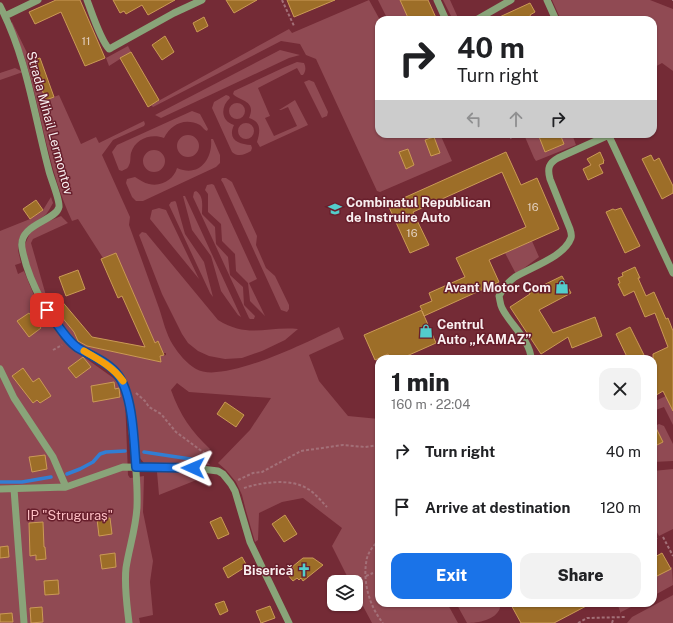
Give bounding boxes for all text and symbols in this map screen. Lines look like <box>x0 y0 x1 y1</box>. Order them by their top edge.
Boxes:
text: 40 m <box>457 31 525 64</box>
icon: right <box>391 32 443 84</box>
house number: 11 <box>82 35 90 47</box>
street label: Strada Mihail Lermontov <box>24 50 76 197</box>
text: Turn right <box>457 65 539 86</box>
icon: left <box>463 108 485 130</box>
icon: ahead <box>505 108 527 130</box>
icon: right <box>547 108 569 130</box>
place label: Combinatul Republican de Instruire Auto <box>346 195 491 225</box>
school or university icon: Combinatul Republican de Instruire Auto <box>327 201 343 217</box>
house number: 16 <box>527 201 539 213</box>
house number: 16 <box>406 227 418 239</box>
shop icon: Avant Motor Com <box>554 279 570 295</box>
place label: Avant Motor Com <box>444 280 551 295</box>
pin <box>30 293 64 327</box>
icon: arrive <box>36 299 58 321</box>
place label: Centrul Auto „KAMAZ” <box>437 317 531 347</box>
shop icon: Centrul Auto „KAMAZ” <box>418 323 434 339</box>
text: 1 min <box>391 368 450 396</box>
button: close <box>599 368 641 410</box>
text: 160 m · 22:04 <box>391 397 470 412</box>
icon: right <box>391 440 413 462</box>
text: Turn right <box>425 443 495 460</box>
text: 40 m <box>606 443 641 460</box>
position arrow <box>172 447 214 489</box>
icon: arrive <box>391 496 413 518</box>
text: Arrive at destination <box>425 499 570 516</box>
text: 120 m <box>600 499 641 516</box>
park label: IP "Struguraș" <box>27 508 113 523</box>
button: Exit <box>391 553 512 599</box>
button: Share <box>520 553 641 599</box>
church icon: Biserică <box>296 562 312 578</box>
place label: Biserică <box>243 563 293 578</box>
map controls <box>327 575 363 611</box>
button: layers <box>327 575 363 611</box>

